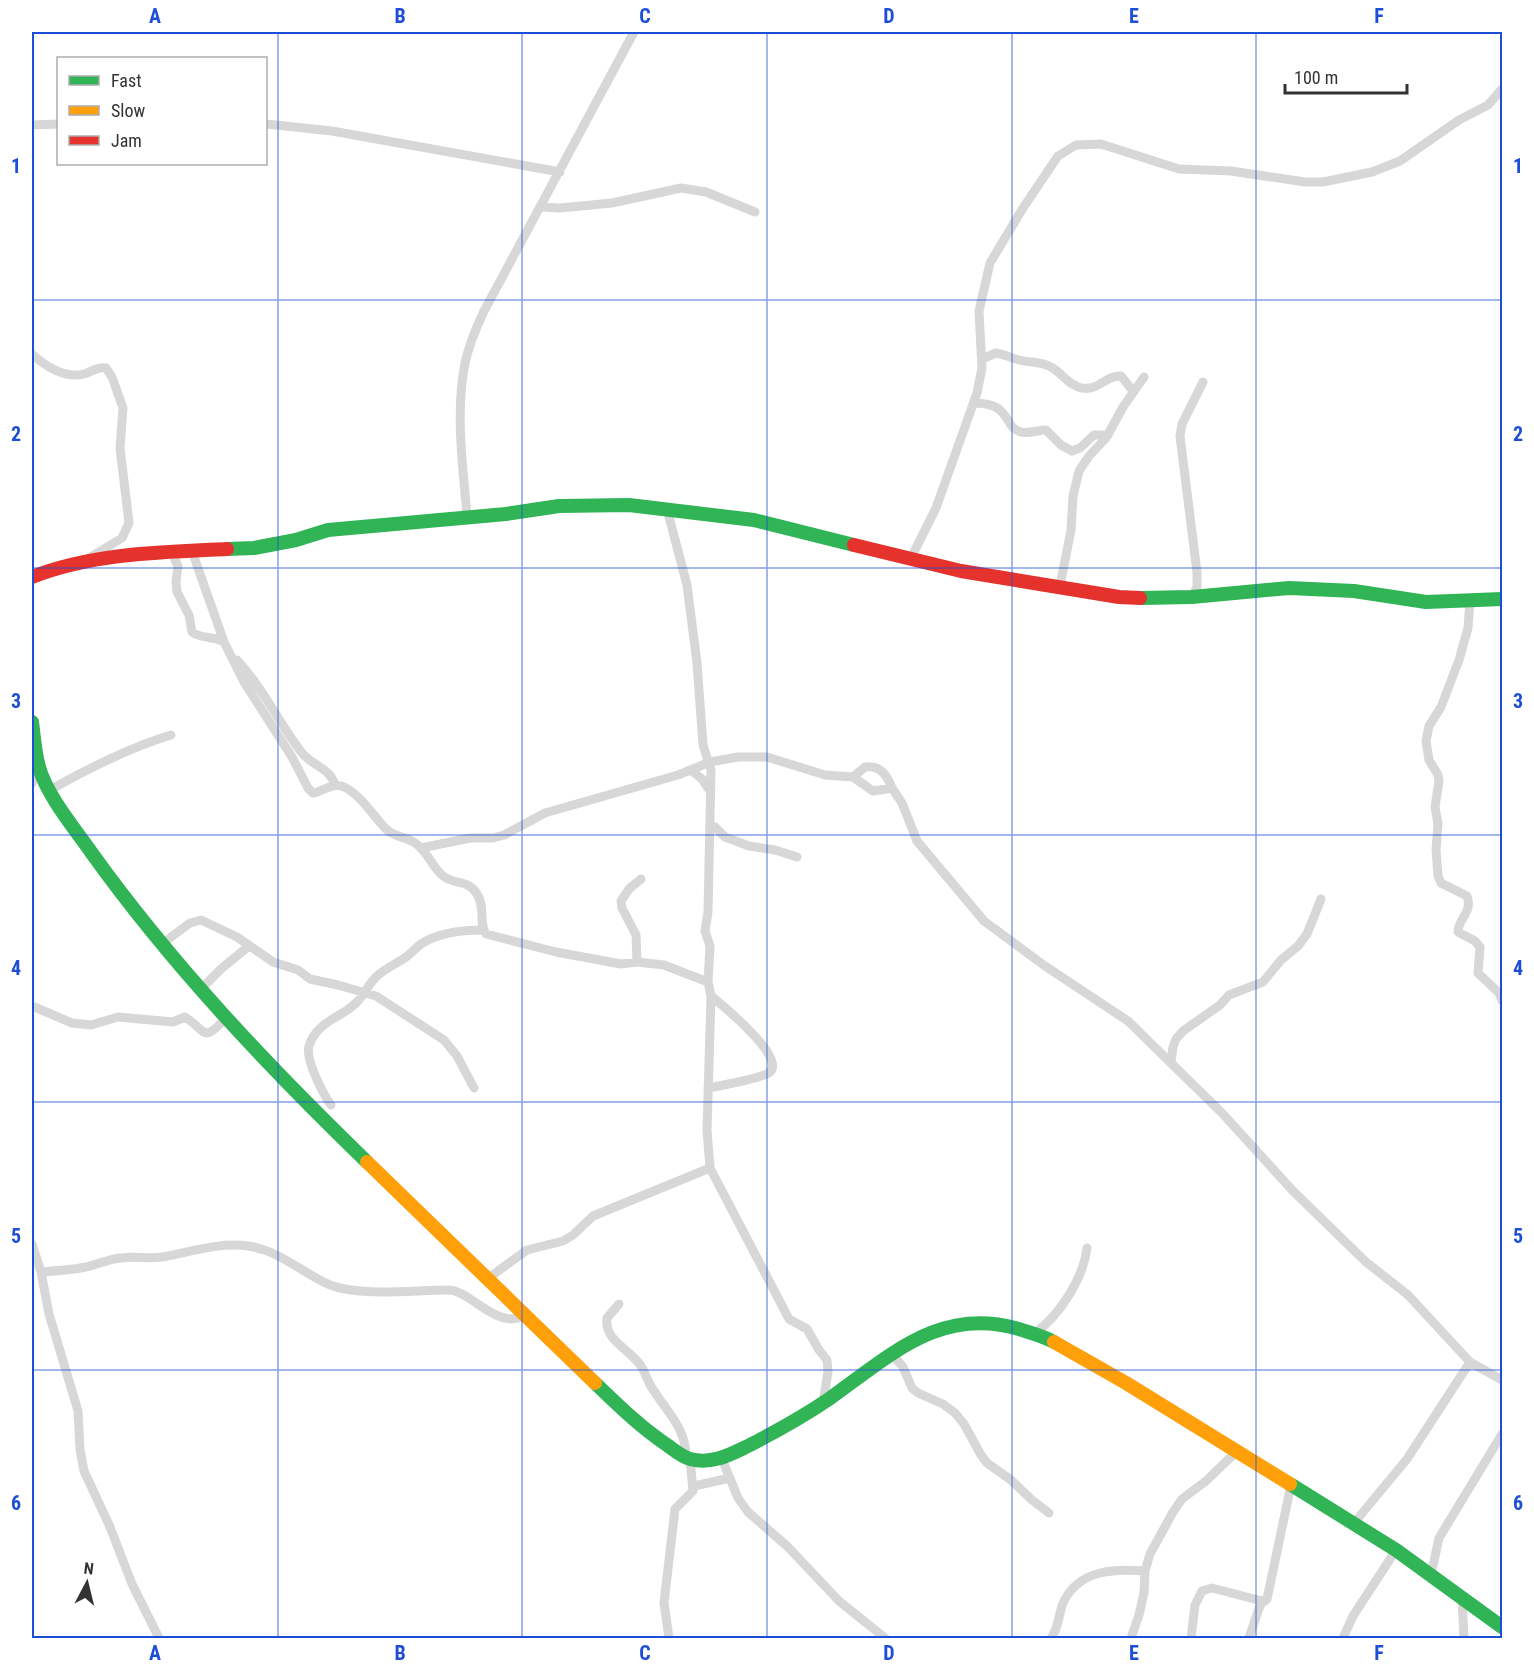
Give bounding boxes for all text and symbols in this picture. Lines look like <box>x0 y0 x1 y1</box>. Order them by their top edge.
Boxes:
text: A <box>149 4 161 28</box>
text: B <box>394 4 406 28</box>
text: C <box>639 4 651 28</box>
text: D <box>883 4 895 28</box>
text: E <box>1129 4 1139 28</box>
text: F <box>1374 4 1384 28</box>
legend <box>57 57 267 165</box>
scale bar <box>1285 57 1406 95</box>
text: 100 m <box>1294 67 1338 88</box>
text: Fast <box>111 70 142 91</box>
text: Slow <box>111 100 146 121</box>
text: Jam <box>111 130 142 151</box>
text: 1 <box>11 154 21 178</box>
text: 1 <box>1513 154 1523 178</box>
text: 2 <box>11 422 21 446</box>
text: 2 <box>1513 422 1523 446</box>
text: 3 <box>11 689 21 713</box>
text: 3 <box>1513 689 1523 713</box>
text: 4 <box>11 956 21 980</box>
text: 4 <box>1513 956 1523 980</box>
text: 5 <box>11 1224 21 1248</box>
text: 5 <box>1513 1224 1523 1248</box>
text: 6 <box>11 1491 21 1515</box>
text: 6 <box>1513 1491 1523 1515</box>
north arrow <box>57 1553 117 1613</box>
text: N <box>83 1559 95 1579</box>
text: A <box>149 1641 161 1665</box>
text: B <box>394 1641 406 1665</box>
text: C <box>639 1641 651 1665</box>
text: D <box>883 1641 895 1665</box>
text: E <box>1129 1641 1139 1665</box>
text: F <box>1374 1641 1384 1665</box>

